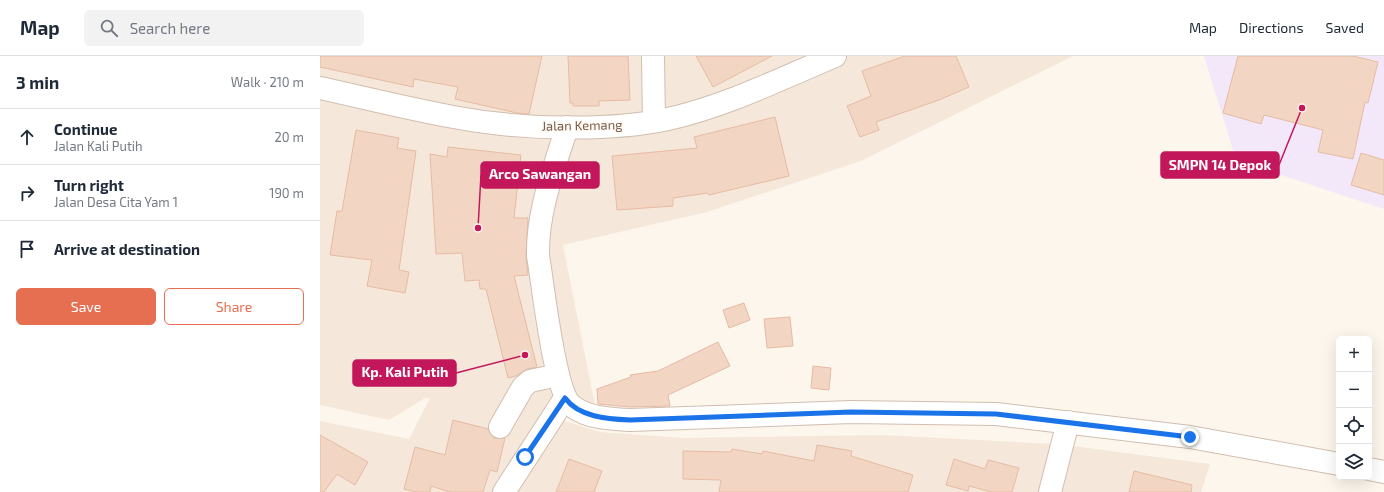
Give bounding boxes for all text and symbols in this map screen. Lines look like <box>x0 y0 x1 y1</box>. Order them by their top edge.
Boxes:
search box <box>84 10 364 46</box>
text: Map <box>20 16 60 39</box>
icon: search <box>98 17 120 39</box>
text: Search here <box>130 19 210 37</box>
text: Map <box>1189 19 1217 36</box>
text: Directions <box>1239 19 1304 36</box>
text: Saved <box>1326 19 1364 36</box>
text: 3 min <box>16 72 59 92</box>
text: Walk · 210 m <box>231 74 304 90</box>
street label: Jalan Kemang <box>541 116 623 134</box>
text: Continue <box>54 120 117 138</box>
icon: ahead <box>16 126 38 148</box>
text: 20 m <box>275 129 304 145</box>
text: Jalan Kali Putih <box>54 138 143 154</box>
callout: SMPN 14 Depok <box>1161 152 1279 178</box>
text: SMPN 14 Depok <box>1169 156 1272 173</box>
callout: Arco Sawangan <box>481 162 599 188</box>
text: Arco Sawangan <box>489 165 591 182</box>
text: Turn right <box>54 176 124 194</box>
icon: right <box>16 182 38 204</box>
text: 190 m <box>269 185 304 201</box>
text: Jalan Desa Cita Yam 1 <box>54 194 178 210</box>
icon: arrive <box>16 238 38 260</box>
text: Arrive at destination <box>54 240 200 258</box>
button: Save <box>16 288 156 325</box>
button: Share <box>164 288 304 325</box>
map controls <box>1336 336 1372 480</box>
button: + <box>1336 336 1372 372</box>
callout: Kp. Kali Putih <box>353 360 456 386</box>
text: Kp. Kali Putih <box>361 363 449 380</box>
button: − <box>1336 372 1372 408</box>
button: locate <box>1336 408 1372 444</box>
route end <box>1181 428 1199 446</box>
button: layers <box>1336 444 1372 480</box>
route start <box>516 448 534 466</box>

